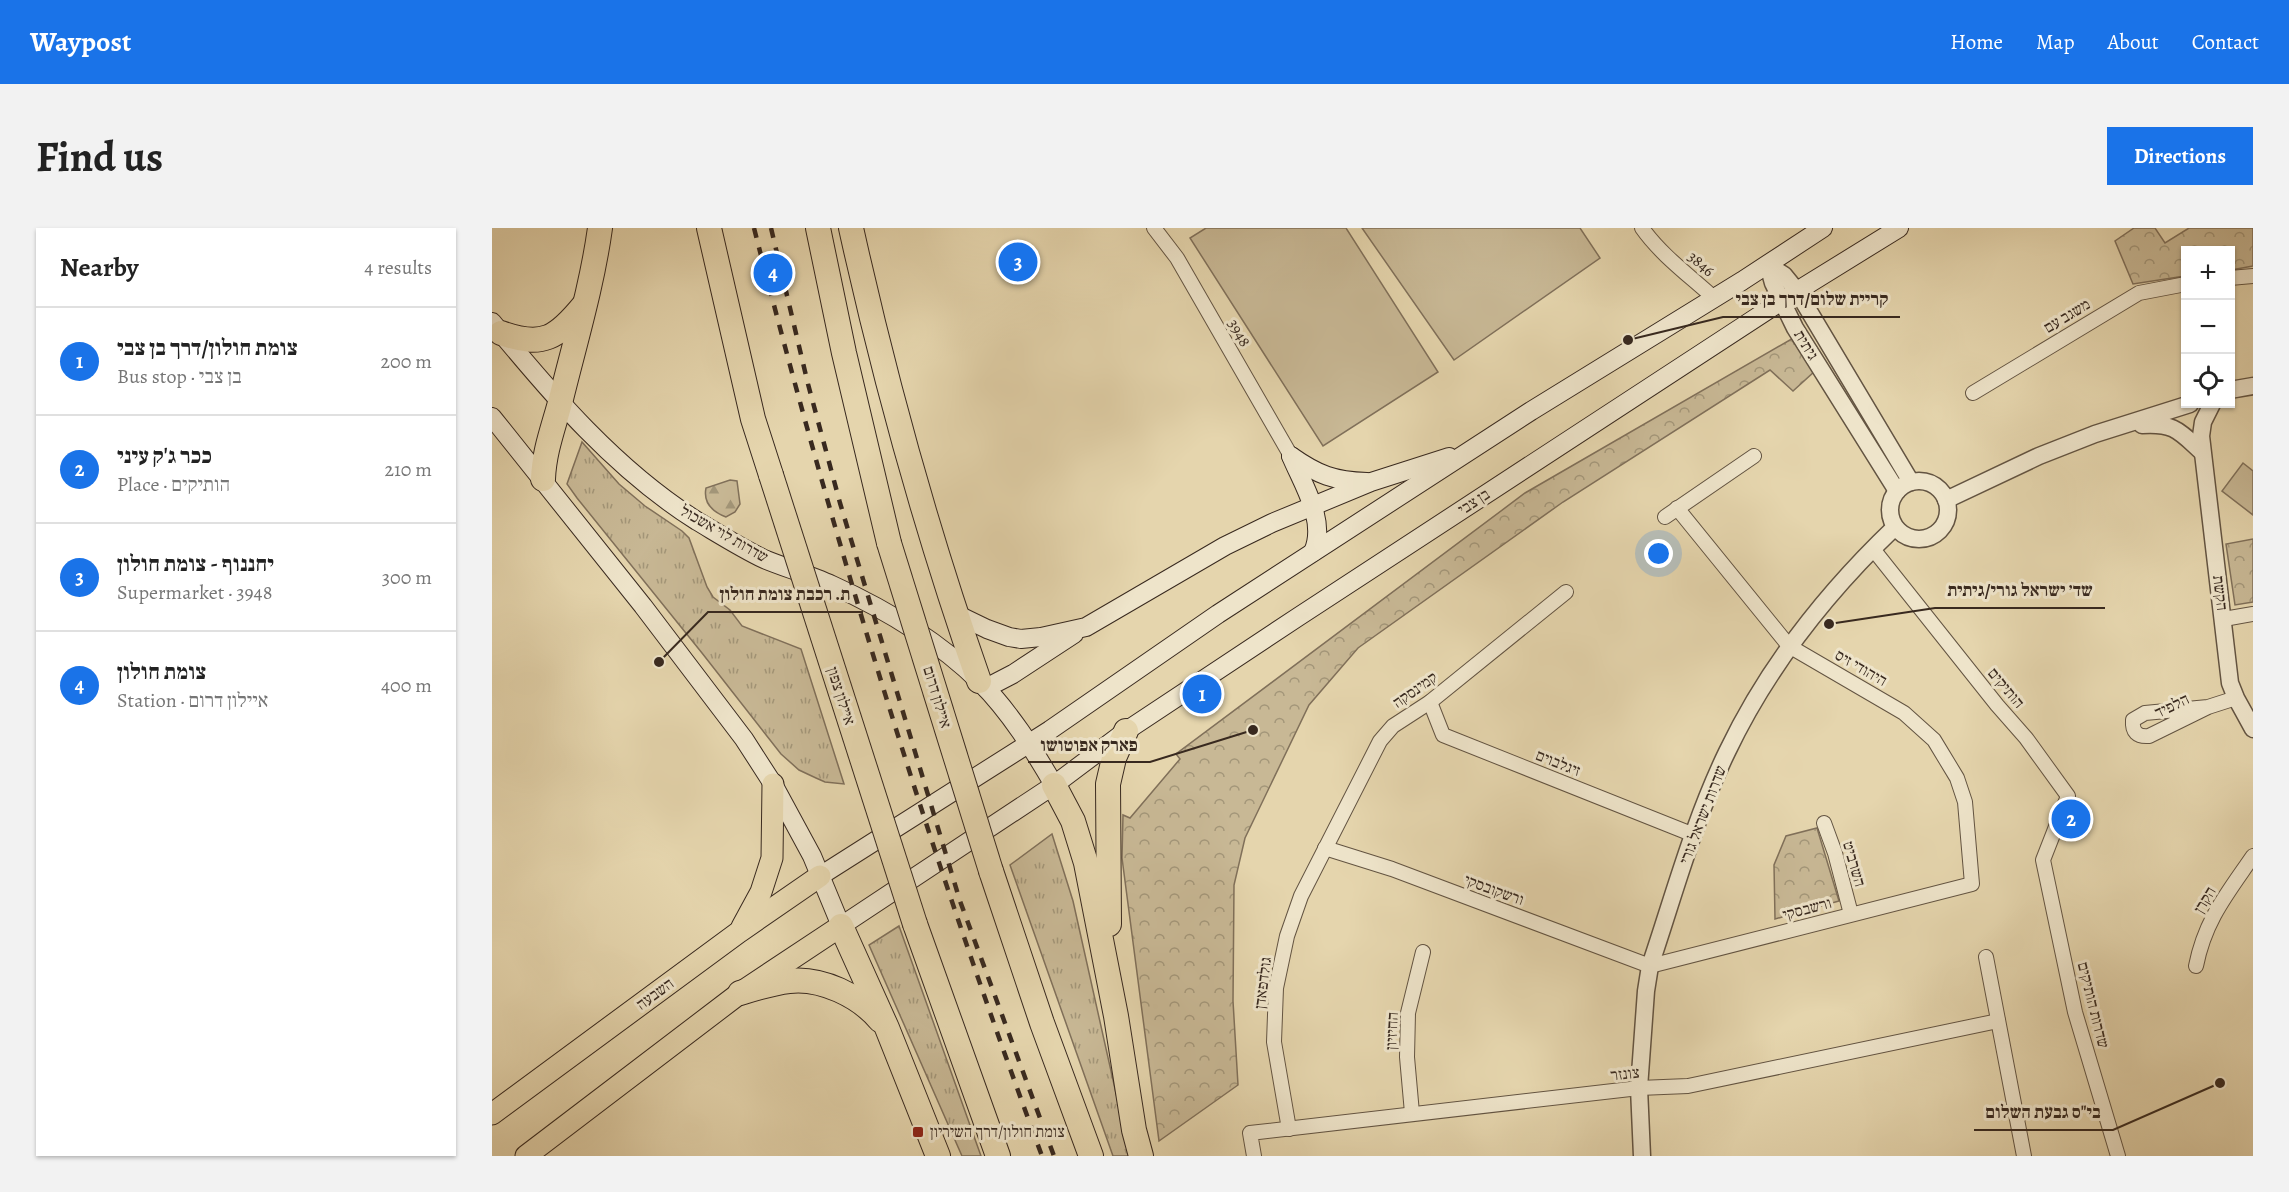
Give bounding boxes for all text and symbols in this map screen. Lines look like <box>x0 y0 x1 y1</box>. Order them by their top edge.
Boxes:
text: Waypost <box>30 23 131 61</box>
text: Home <box>1950 28 2003 56</box>
text: Map <box>2036 28 2074 56</box>
text: About <box>2107 28 2159 56</box>
text: Contact <box>2192 28 2259 56</box>
button: Directions <box>2107 127 2253 185</box>
text: Find us <box>36 128 163 185</box>
pin: 3 <box>998 240 1038 285</box>
street label: 3846 <box>1683 246 1719 282</box>
map controls <box>2181 246 2235 408</box>
button: + <box>2181 246 2235 300</box>
text: Nearby <box>60 250 139 285</box>
pin: 4 <box>754 250 792 296</box>
text: 4 results <box>364 254 432 281</box>
callout: קריית שלום/דרך בן צבי <box>1723 281 1900 317</box>
text: קריית שלום/דרך בן צבי <box>1735 287 1889 311</box>
street label: משגב עם <box>2040 293 2094 339</box>
button: − <box>2181 300 2235 354</box>
street label: 3948 <box>1222 315 1256 351</box>
street label: גיתית <box>1788 326 1824 364</box>
text: צומת חולון/דרך בן צבי <box>117 333 298 363</box>
text: 1 <box>76 348 83 375</box>
text: 200 m <box>381 348 432 375</box>
button: locate <box>2181 354 2235 408</box>
text: Bus stop · בן צבי <box>117 363 242 390</box>
text: ככר ג'ק עיני <box>117 441 212 471</box>
text: 2 <box>75 456 84 483</box>
text: 210 m <box>384 456 432 483</box>
text: Place · הותיקים <box>117 471 230 498</box>
street label: בן צבי <box>1454 483 1495 521</box>
street label: שדרות לוי אשכול <box>676 500 772 568</box>
your location <box>1644 539 1673 568</box>
text: יחננוף - צומת חולון <box>117 549 274 579</box>
text: 3 <box>75 564 84 591</box>
text: 300 m <box>382 564 432 591</box>
callout: שד׳ ישראל גורי/גיתית <box>1935 572 2105 608</box>
street label: הקשת <box>2207 574 2233 612</box>
callout: ת. רכבת צומת חולון <box>708 576 863 612</box>
text: שד׳ ישראל גורי/גיתית <box>1947 578 2093 602</box>
text: Supermarket · 3948 <box>117 579 272 606</box>
text: ת. רכבת צומת חולון <box>719 582 851 606</box>
street label: היהודי זיס <box>1831 644 1891 692</box>
text: צומת חולון <box>117 657 206 687</box>
street label: איילון דרום <box>917 663 957 731</box>
street label: הותיקים <box>1982 663 2030 713</box>
street label: איילון צפון <box>821 664 861 728</box>
street label: קמינסקה <box>1388 666 1442 714</box>
text: 4 <box>75 672 84 699</box>
text: 400 m <box>381 672 432 699</box>
pin: 1 <box>1182 672 1222 716</box>
text: Station · איילון דרום <box>117 687 268 714</box>
street label: הלפיד <box>2151 688 2193 724</box>
callout: פארק אפוטושו <box>1028 726 1150 762</box>
text: פארק אפוטושו <box>1040 733 1138 757</box>
street label: זיגלבוים <box>1532 744 1584 782</box>
street label: שדרות ישראל גורי <box>1674 762 1732 868</box>
pin: 2 <box>2052 796 2090 842</box>
street label: השרביט <box>1837 839 1871 889</box>
street label: ורשקובסקי <box>1461 869 1527 911</box>
street label: הקרן <box>2188 882 2222 918</box>
street label: ורשבסקי <box>1780 892 1834 926</box>
street label: גולדפאדן <box>1249 956 1277 1010</box>
street label: שדרות הותיקים <box>2072 960 2114 1051</box>
street label: השבעה <box>632 973 678 1015</box>
street label: החיזיון <box>1380 1012 1404 1050</box>
street label: צונזר <box>1609 1062 1641 1086</box>
callout: בי"ס גבעת השלום <box>1974 1094 2113 1130</box>
text: בי"ס גבעת השלום <box>1985 1100 2101 1124</box>
place label: צומת חולון/דרך השיריון <box>930 1121 1065 1143</box>
marker: צומת חולון/דרך השיריון <box>911 1125 925 1139</box>

